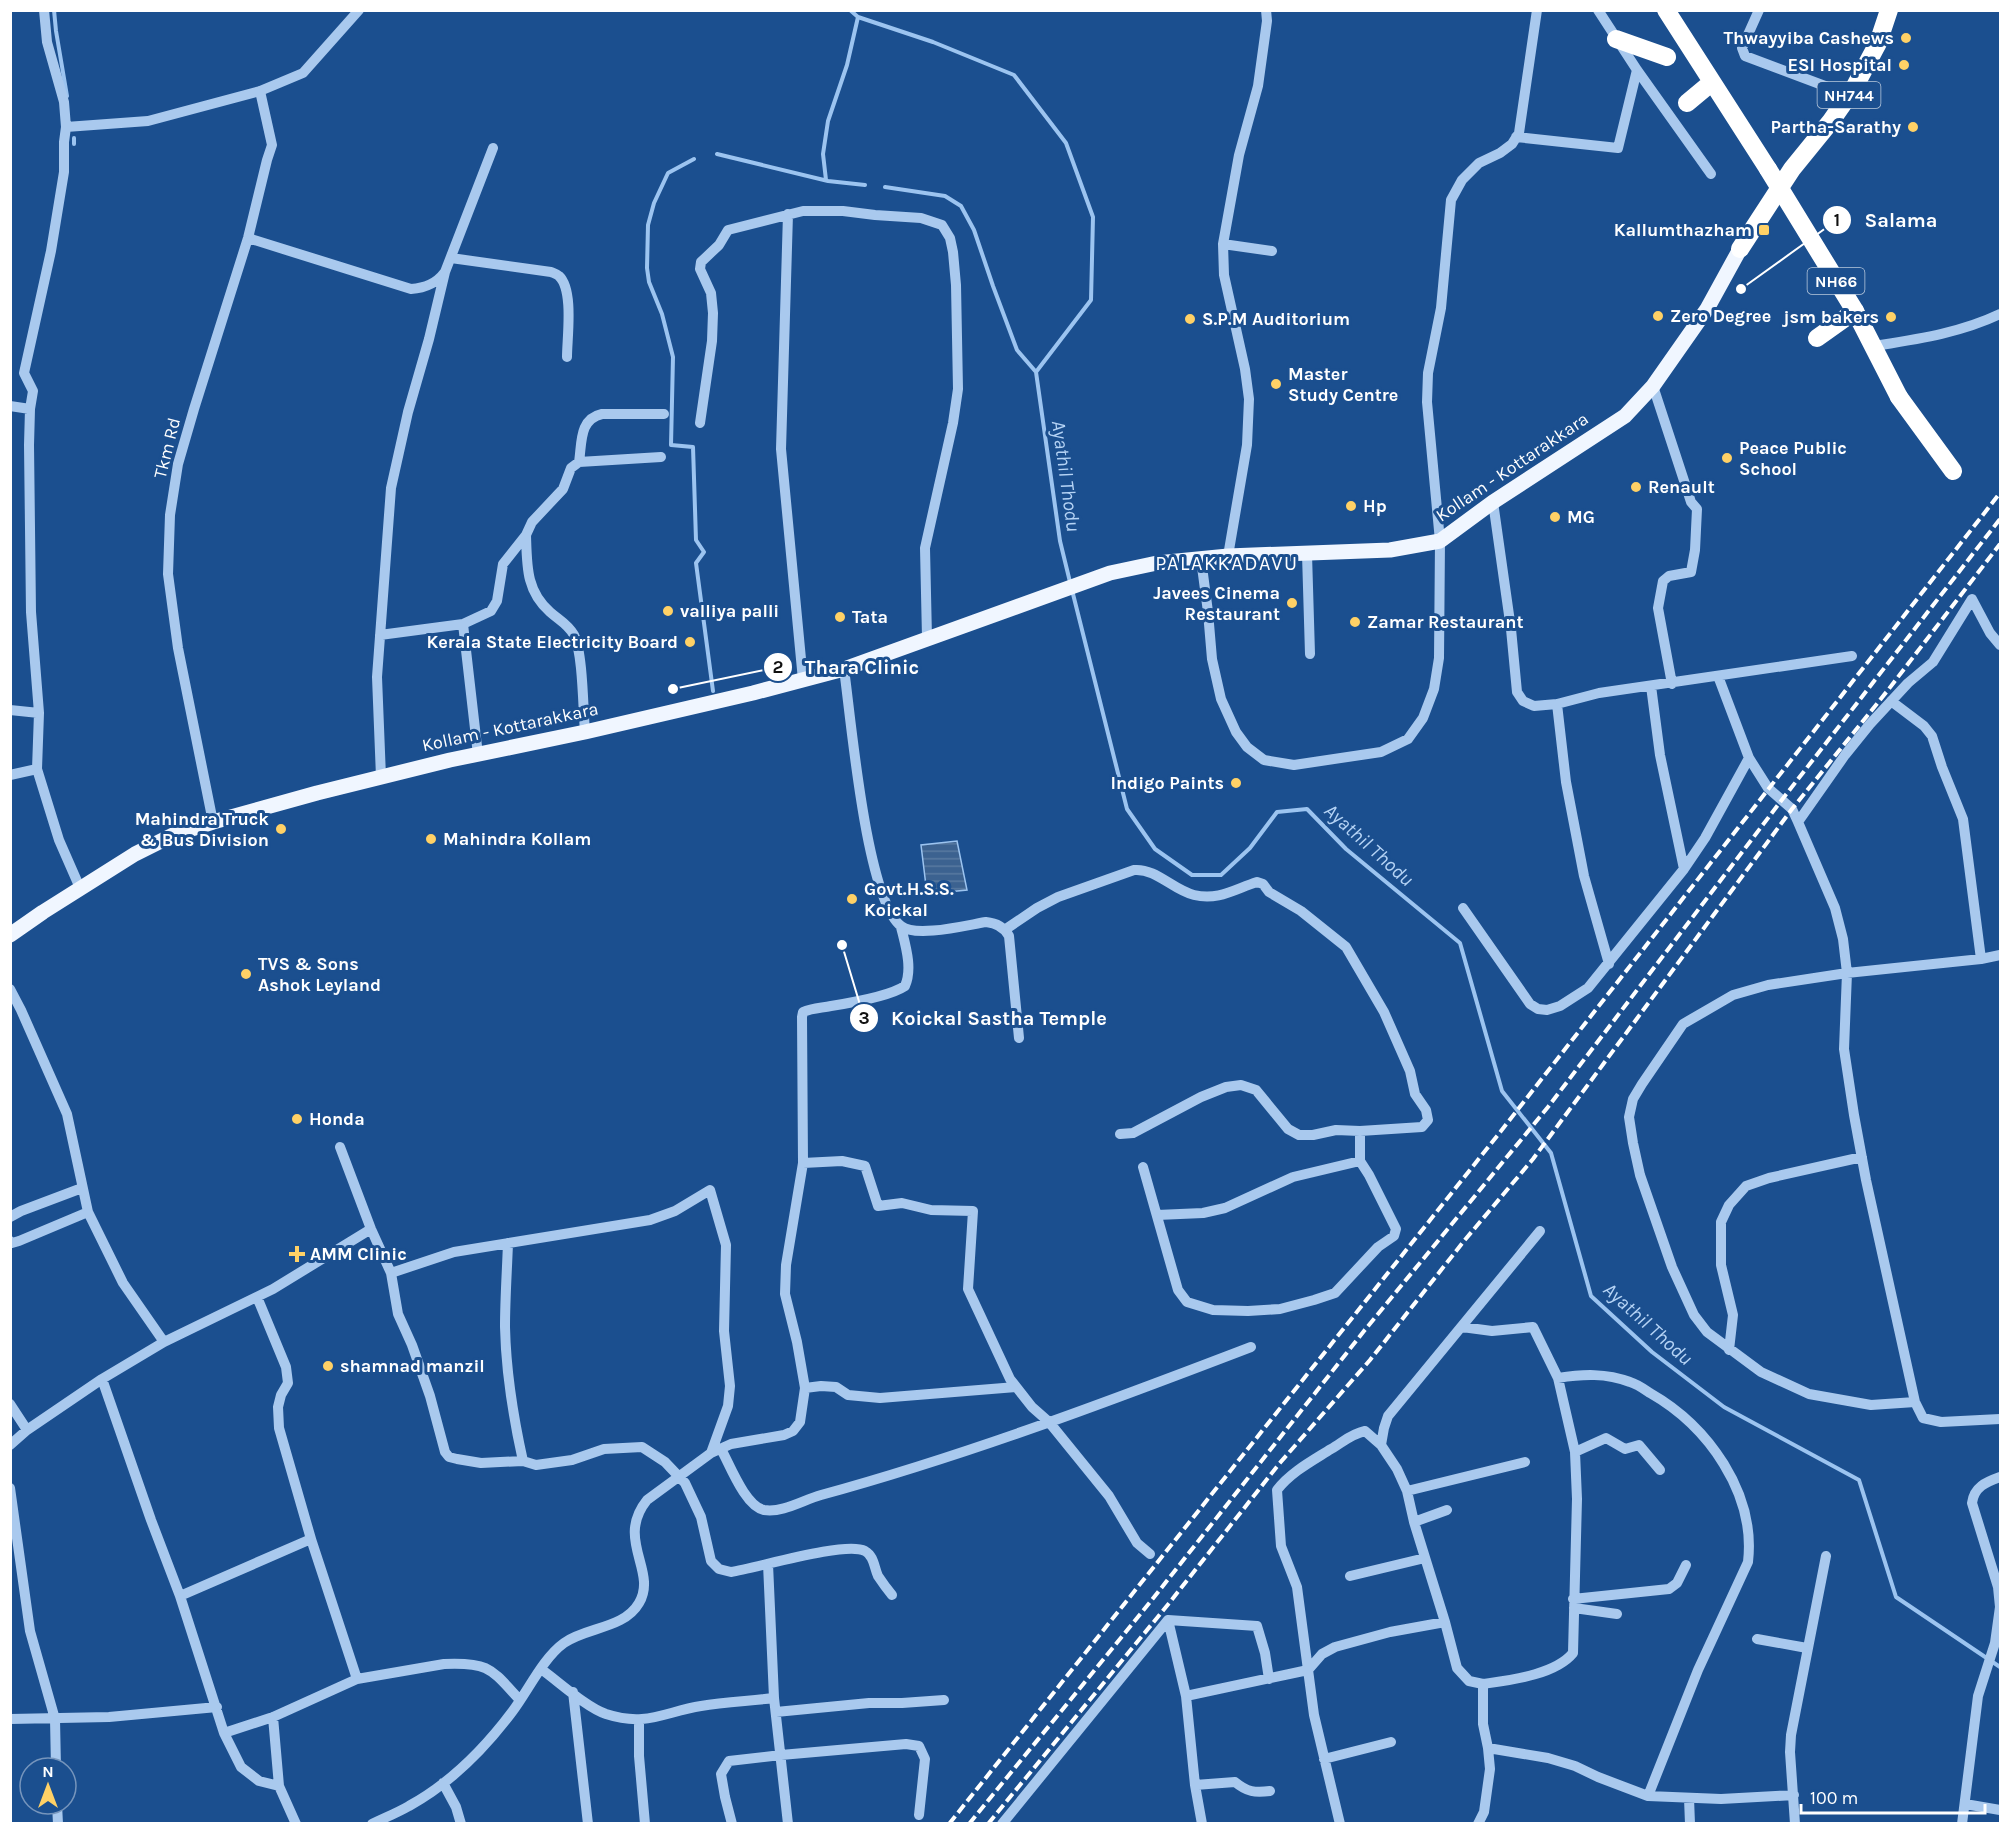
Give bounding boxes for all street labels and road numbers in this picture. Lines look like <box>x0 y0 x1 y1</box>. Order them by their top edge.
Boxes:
road number: NH744 <box>1818 82 1880 108</box>
road number: NH66 <box>1808 268 1864 294</box>
street label: Kollam - Kottarakkara <box>1431 408 1593 526</box>
street label: Tkm Rd <box>149 415 185 481</box>
street label: Kollam - Kottarakkara <box>420 698 600 756</box>

